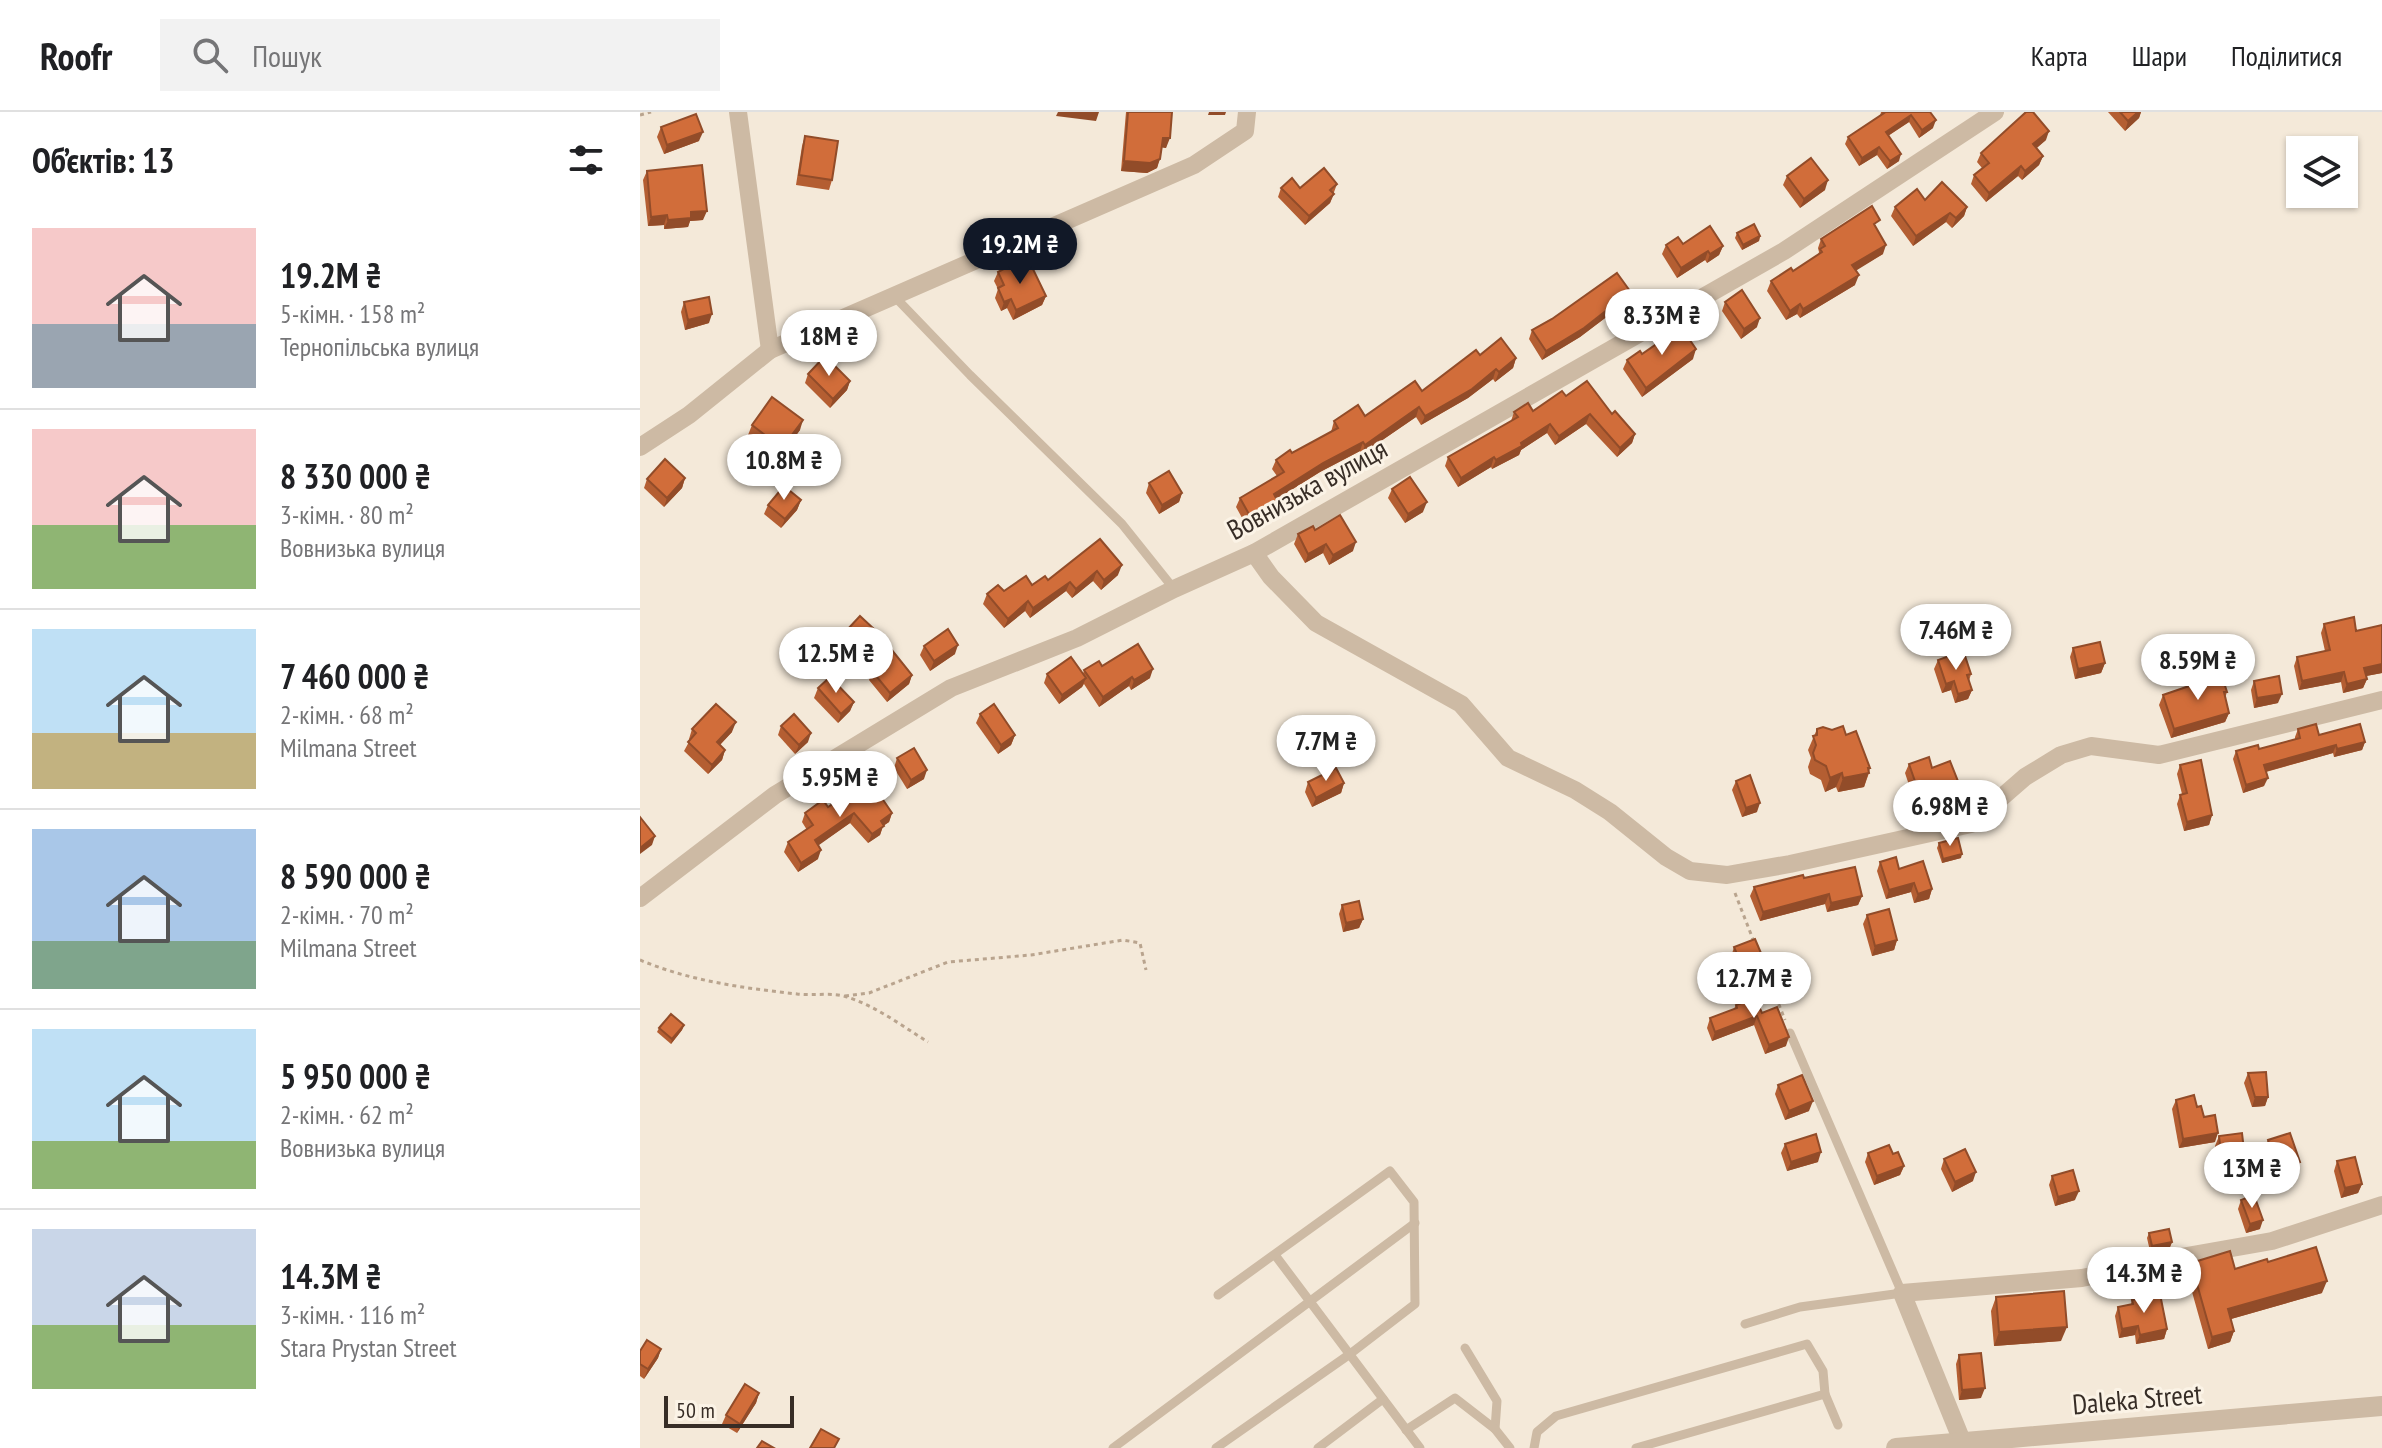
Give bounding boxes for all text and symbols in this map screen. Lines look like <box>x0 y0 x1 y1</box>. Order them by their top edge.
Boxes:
search box <box>160 19 720 91</box>
text: Roofr <box>40 31 112 80</box>
icon: search <box>188 33 232 77</box>
text: Пошук <box>252 36 322 75</box>
text: Карта <box>2031 37 2088 74</box>
text: Шари <box>2132 37 2187 74</box>
text: Поділитися <box>2231 37 2342 74</box>
map controls <box>2286 136 2358 208</box>
button: layers <box>2286 136 2358 208</box>
text: Об’єктів: 13 <box>32 138 175 182</box>
icon: filters <box>564 138 608 182</box>
pin: 19.2M ₴ <box>946 218 1094 286</box>
text: 19.2M ₴ <box>981 227 1059 260</box>
text: 19.2M ₴ <box>280 253 382 297</box>
icon: home <box>96 260 192 356</box>
pin: 8.33M ₴ <box>1588 289 1736 357</box>
text: 5-кімн. · 158 m² <box>280 297 425 330</box>
text: 8.33M ₴ <box>1623 298 1701 331</box>
pin: 18M ₴ <box>773 310 885 378</box>
text: 18M ₴ <box>799 319 859 352</box>
text: Тернопільська вулиця <box>280 330 479 363</box>
street label: Вовнизька вулиця <box>1220 429 1393 548</box>
pin: 10.8M ₴ <box>710 434 858 502</box>
text: 10.8M ₴ <box>745 443 823 476</box>
text: 8 330 000 ₴ <box>280 454 431 498</box>
icon: home <box>96 461 192 557</box>
text: 3-кімн. · 80 m² <box>280 498 414 531</box>
text: Вовнизька вулиця <box>280 531 445 564</box>
pin: 7.46M ₴ <box>1882 604 2030 672</box>
text: 7.46M ₴ <box>1918 613 1994 646</box>
pin: 12.5M ₴ <box>762 627 910 695</box>
pin: 8.59M ₴ <box>2124 634 2272 702</box>
text: 12.5M ₴ <box>797 636 875 669</box>
text: 8.59M ₴ <box>2159 643 2237 676</box>
text: 7 460 000 ₴ <box>280 654 429 698</box>
icon: home <box>96 661 192 757</box>
text: 2-кімн. · 68 m² <box>280 698 414 731</box>
pin: 7.7M ₴ <box>1261 715 1391 783</box>
text: 7.7M ₴ <box>1295 724 1357 757</box>
text: Milmana Street <box>280 731 417 764</box>
pin: 5.95M ₴ <box>766 751 914 819</box>
text: 5.95M ₴ <box>801 760 879 793</box>
pin: 6.98M ₴ <box>1876 780 2024 848</box>
text: 6.98M ₴ <box>1911 789 1989 822</box>
text: 8 590 000 ₴ <box>280 854 431 898</box>
icon: home <box>96 861 192 957</box>
text: 2-кімн. · 70 m² <box>280 898 414 931</box>
text: Milmana Street <box>280 931 417 964</box>
pin: 12.7M ₴ <box>1680 952 1828 1020</box>
text: 12.7M ₴ <box>1715 961 1793 994</box>
text: 5 950 000 ₴ <box>280 1054 431 1098</box>
icon: home <box>96 1061 192 1157</box>
text: 2-кімн. · 62 m² <box>280 1098 414 1131</box>
text: Вовнизька вулиця <box>280 1131 445 1164</box>
pin: 13M ₴ <box>2196 1142 2308 1210</box>
text: 13M ₴ <box>2222 1151 2282 1184</box>
pin: 14.3M ₴ <box>2070 1247 2218 1315</box>
text: 14.3M ₴ <box>280 1254 382 1298</box>
text: 14.3M ₴ <box>2105 1256 2183 1289</box>
icon: home <box>96 1261 192 1357</box>
text: 3-кімн. · 116 m² <box>280 1298 425 1331</box>
text: Stara Prystan Street <box>280 1331 457 1364</box>
street label: Daleka Street <box>2071 1374 2204 1423</box>
scale bar <box>664 1392 794 1428</box>
text: 50 m <box>676 1396 715 1424</box>

